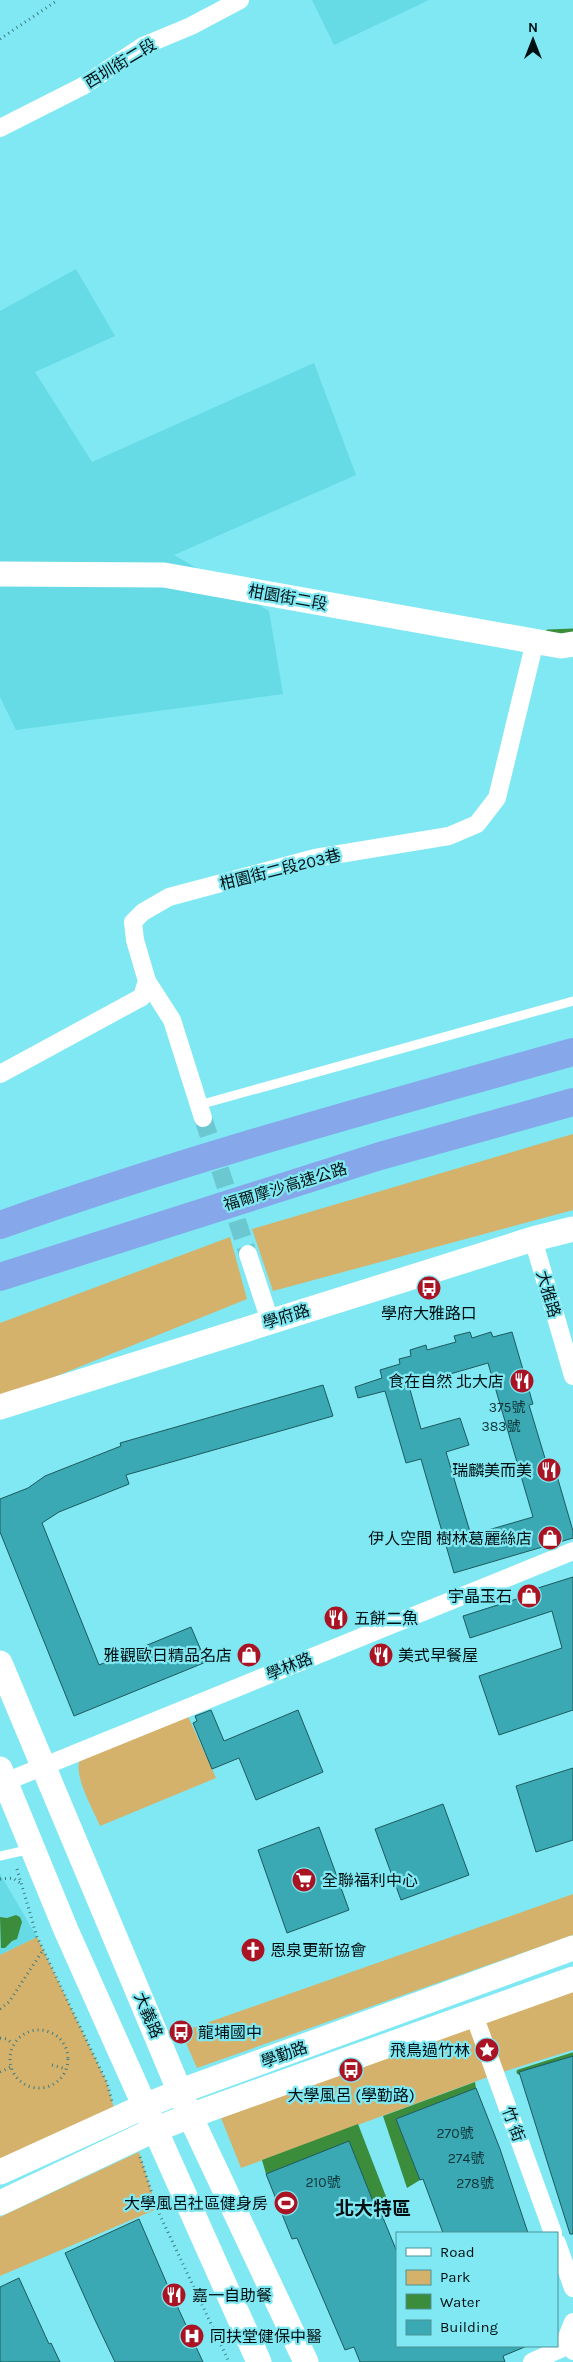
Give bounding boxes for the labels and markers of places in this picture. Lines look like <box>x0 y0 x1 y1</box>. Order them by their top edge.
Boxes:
bus stop icon: 學府大雅路口 <box>416 1275 442 1301</box>
place label: 學府大雅路口 <box>381 1304 477 1323</box>
restaurant icon: 食在自然 北大店 <box>509 1368 535 1394</box>
place label: 食在自然 北大店 <box>388 1372 504 1391</box>
restaurant icon: 瑞麟美而美 <box>536 1457 562 1483</box>
place label: 瑞麟美而美 <box>452 1461 532 1480</box>
shop icon: 伊人空間 樹林葛麗絲店 <box>537 1525 563 1551</box>
place label: 伊人空間 樹林葛麗絲店 <box>368 1529 532 1548</box>
shop icon: 宇晶玉石 <box>516 1583 542 1609</box>
place label: 宇晶玉石 <box>448 1587 512 1606</box>
restaurant icon: 五餅二魚 <box>323 1605 349 1631</box>
place label: 五餅二魚 <box>354 1609 418 1628</box>
shop icon: 雅觀歐日精品名店 <box>236 1642 262 1668</box>
restaurant icon: 美式早餐屋 <box>368 1642 394 1668</box>
place label: 雅觀歐日精品名店 <box>104 1646 232 1665</box>
place label: 美式早餐屋 <box>398 1646 478 1665</box>
supermarket icon: 全聯福利中心 <box>291 1867 317 1893</box>
place label: 全聯福利中心 <box>322 1871 418 1890</box>
church icon: 恩泉更新協會 <box>240 1937 266 1963</box>
place label: 恩泉更新協會 <box>270 1941 366 1960</box>
bus stop icon: 龍埔國中 <box>168 2019 194 2045</box>
place label: 龍埔國中 <box>198 2023 262 2042</box>
place icon: 飛鳥過竹林 <box>474 2037 500 2063</box>
place label: 飛鳥過竹林 <box>390 2041 470 2060</box>
bus stop icon: 大學風呂 (學勤路) <box>338 2057 364 2083</box>
place label: 大學風呂 (學勤路) <box>287 2086 415 2105</box>
sports icon: 大學風呂社區健身房 <box>273 2190 299 2216</box>
place label: 大學風呂社區健身房 <box>124 2194 268 2213</box>
restaurant icon: 嘉一自助餐 <box>161 2282 187 2308</box>
place label: 嘉一自助餐 <box>192 2286 272 2305</box>
hospital icon: 同扶堂健保中醫 <box>179 2323 205 2349</box>
place label: 同扶堂健保中醫 <box>210 2327 322 2346</box>

